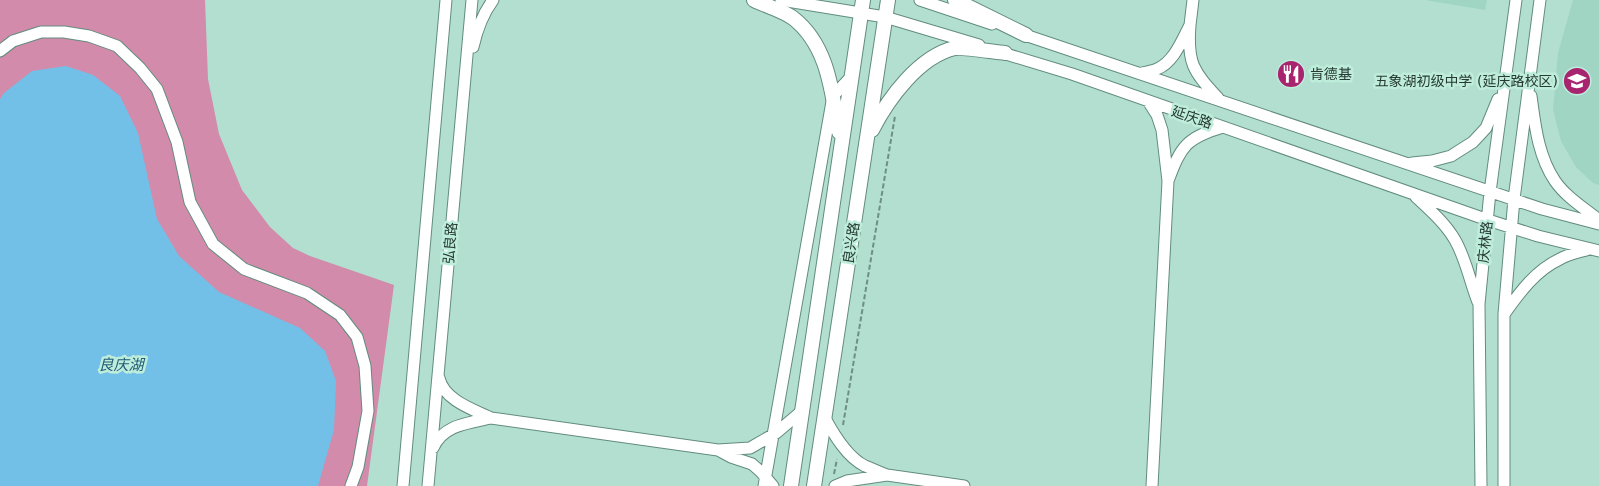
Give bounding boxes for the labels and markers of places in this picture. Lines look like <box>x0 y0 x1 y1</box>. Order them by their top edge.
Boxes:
restaurant icon: 肯德基 <box>1276 59 1306 89</box>
place label: 肯德基 <box>1310 66 1352 82</box>
school or university icon: 五象湖初级中学 (延庆路校区) <box>1562 66 1592 96</box>
place label: 五象湖初级中学 (延庆路校区) <box>1375 73 1558 89</box>

